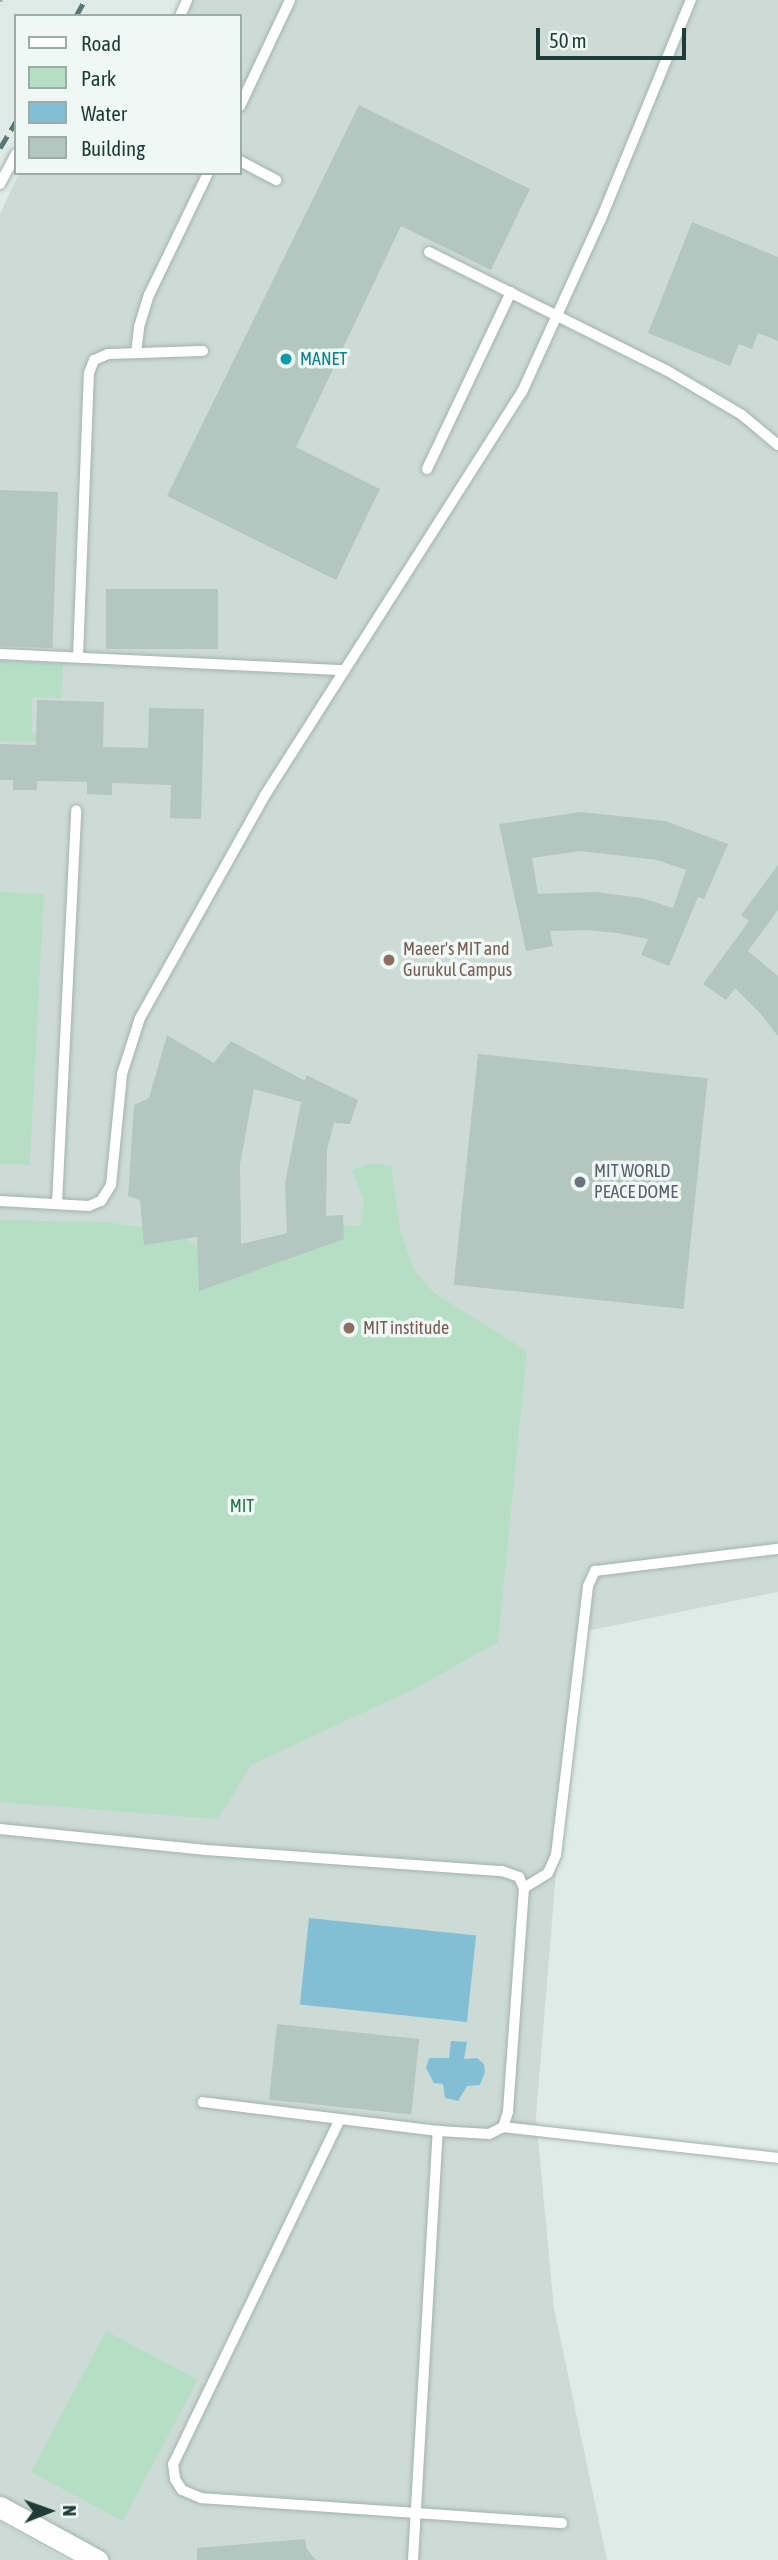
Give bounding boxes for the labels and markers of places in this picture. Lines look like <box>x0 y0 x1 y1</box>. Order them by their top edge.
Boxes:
place label: MANET <box>300 348 347 370</box>
marker: MANET <box>278 351 294 367</box>
place label: Maeer's MIT and Gurukul Campus <box>403 939 512 982</box>
marker: Maeer's MIT and Gurukul Campus <box>381 952 397 968</box>
place label: MIT WORLD PEACE DOME <box>594 1161 678 1204</box>
marker: MIT WORLD PEACE DOME <box>572 1174 588 1190</box>
place label: MIT institude <box>363 1317 449 1339</box>
marker: MIT institude <box>341 1320 357 1336</box>

